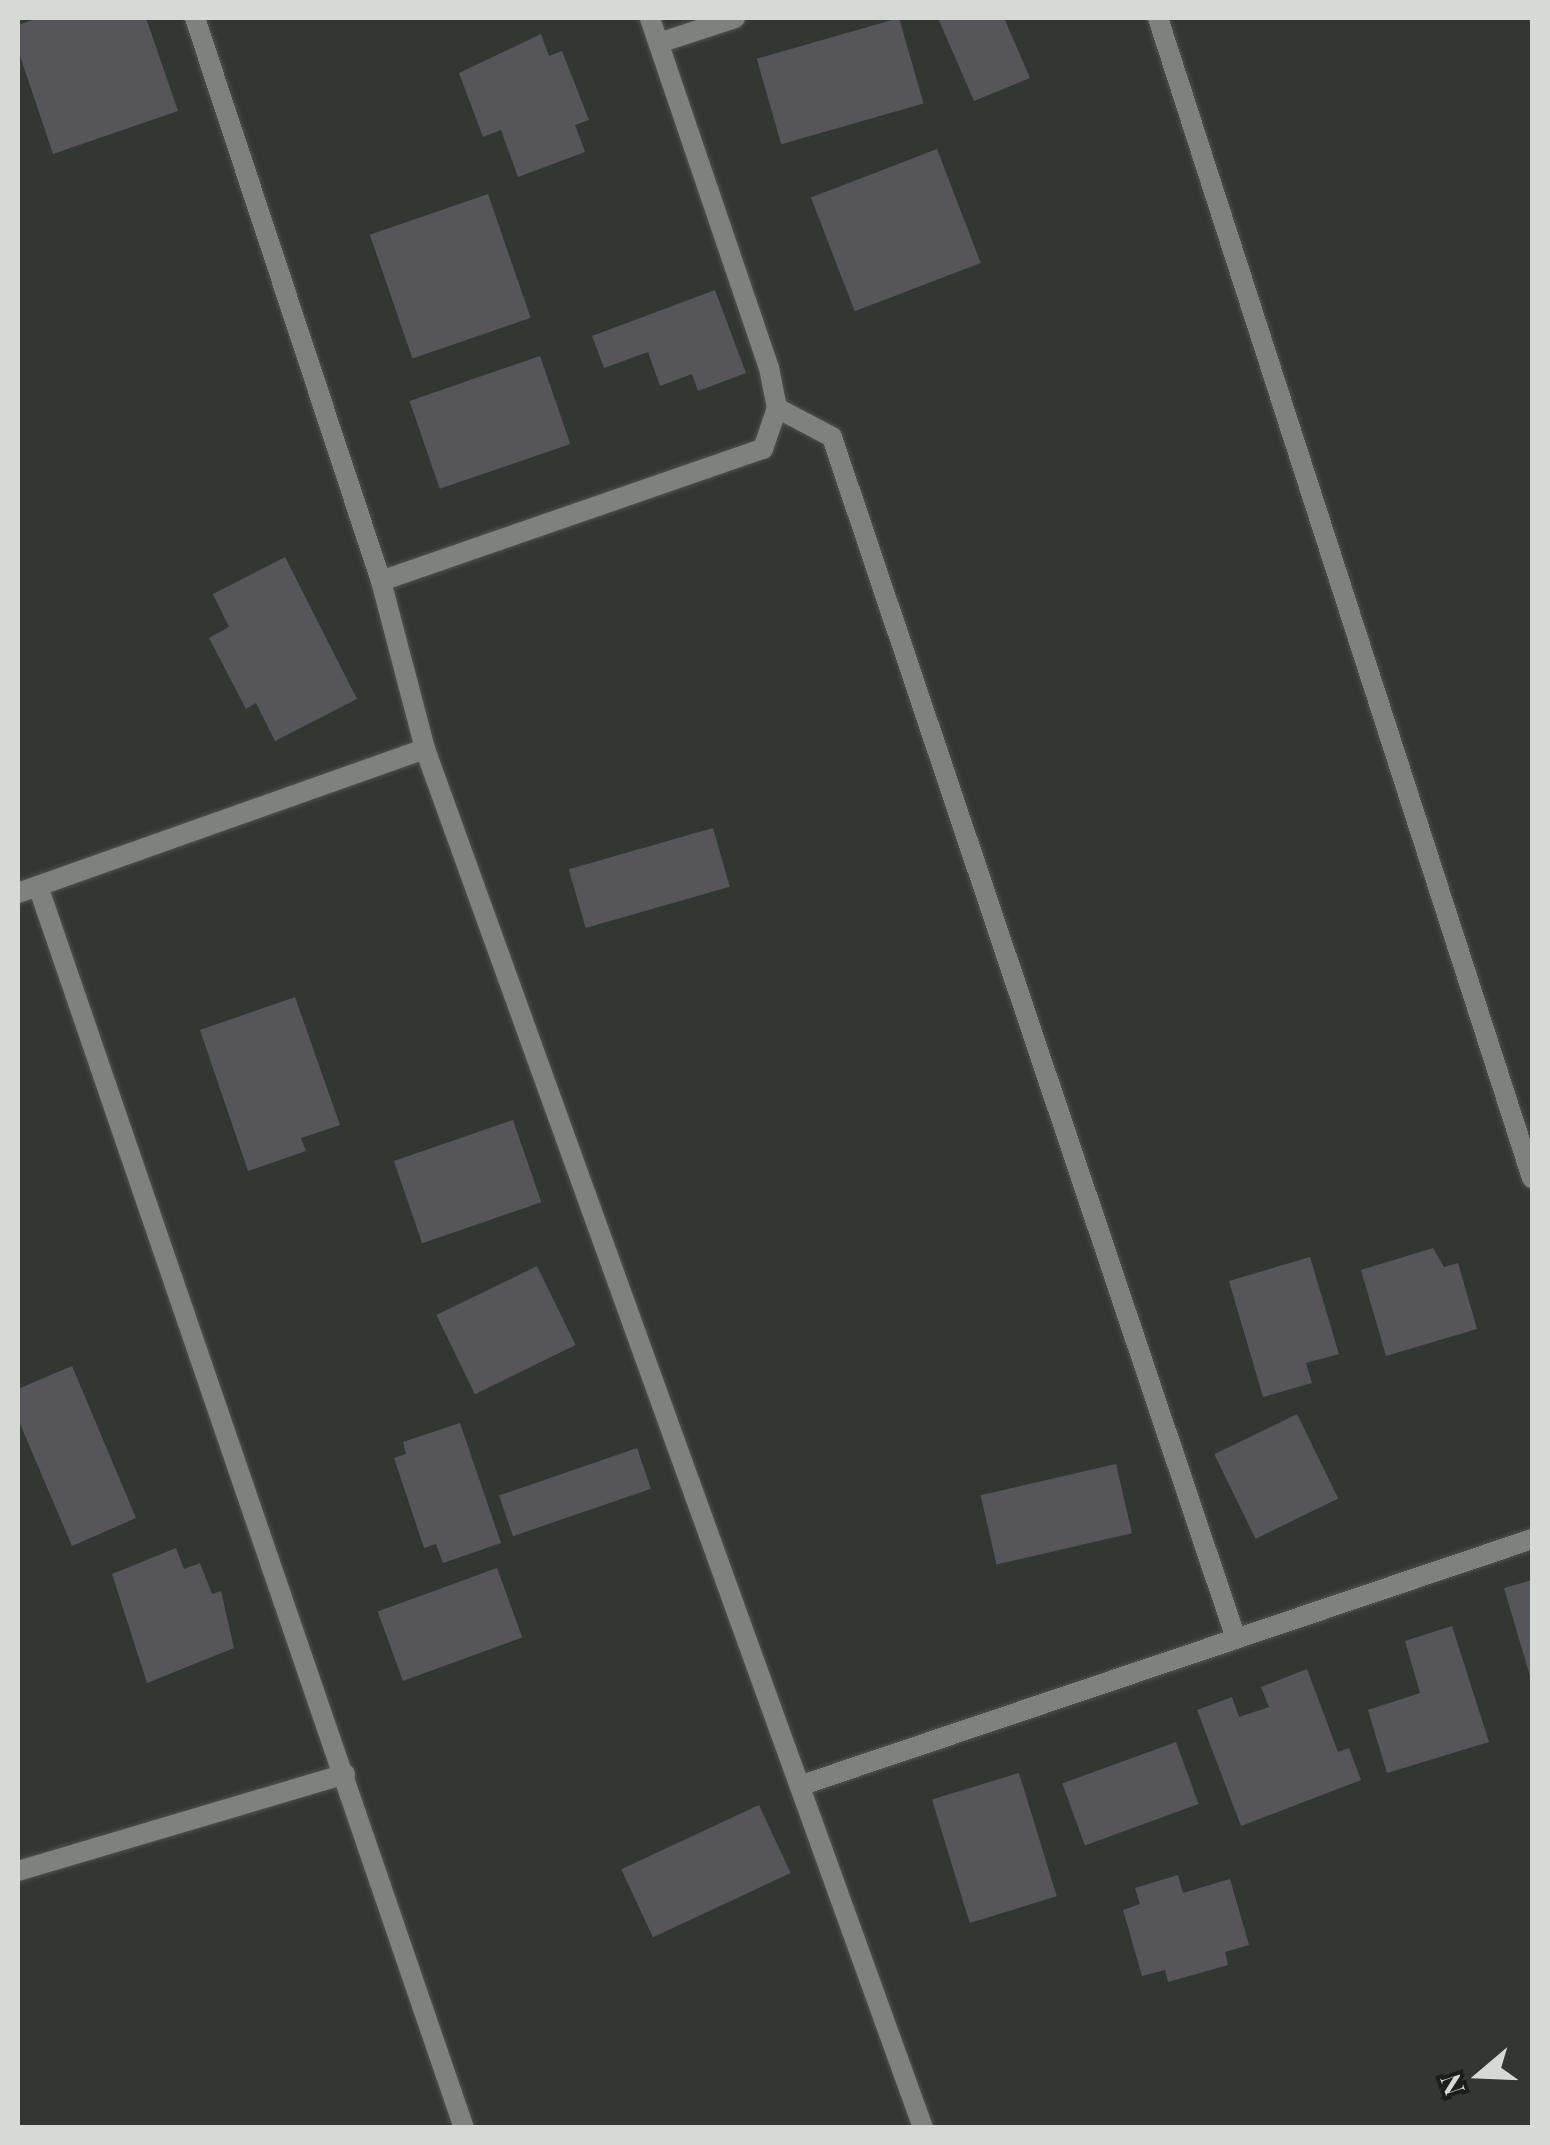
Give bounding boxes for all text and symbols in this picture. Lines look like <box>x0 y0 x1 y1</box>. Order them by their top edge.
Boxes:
north arrow <box>1430 2025 1530 2125</box>
text: N <box>1430 2069 1472 2101</box>

